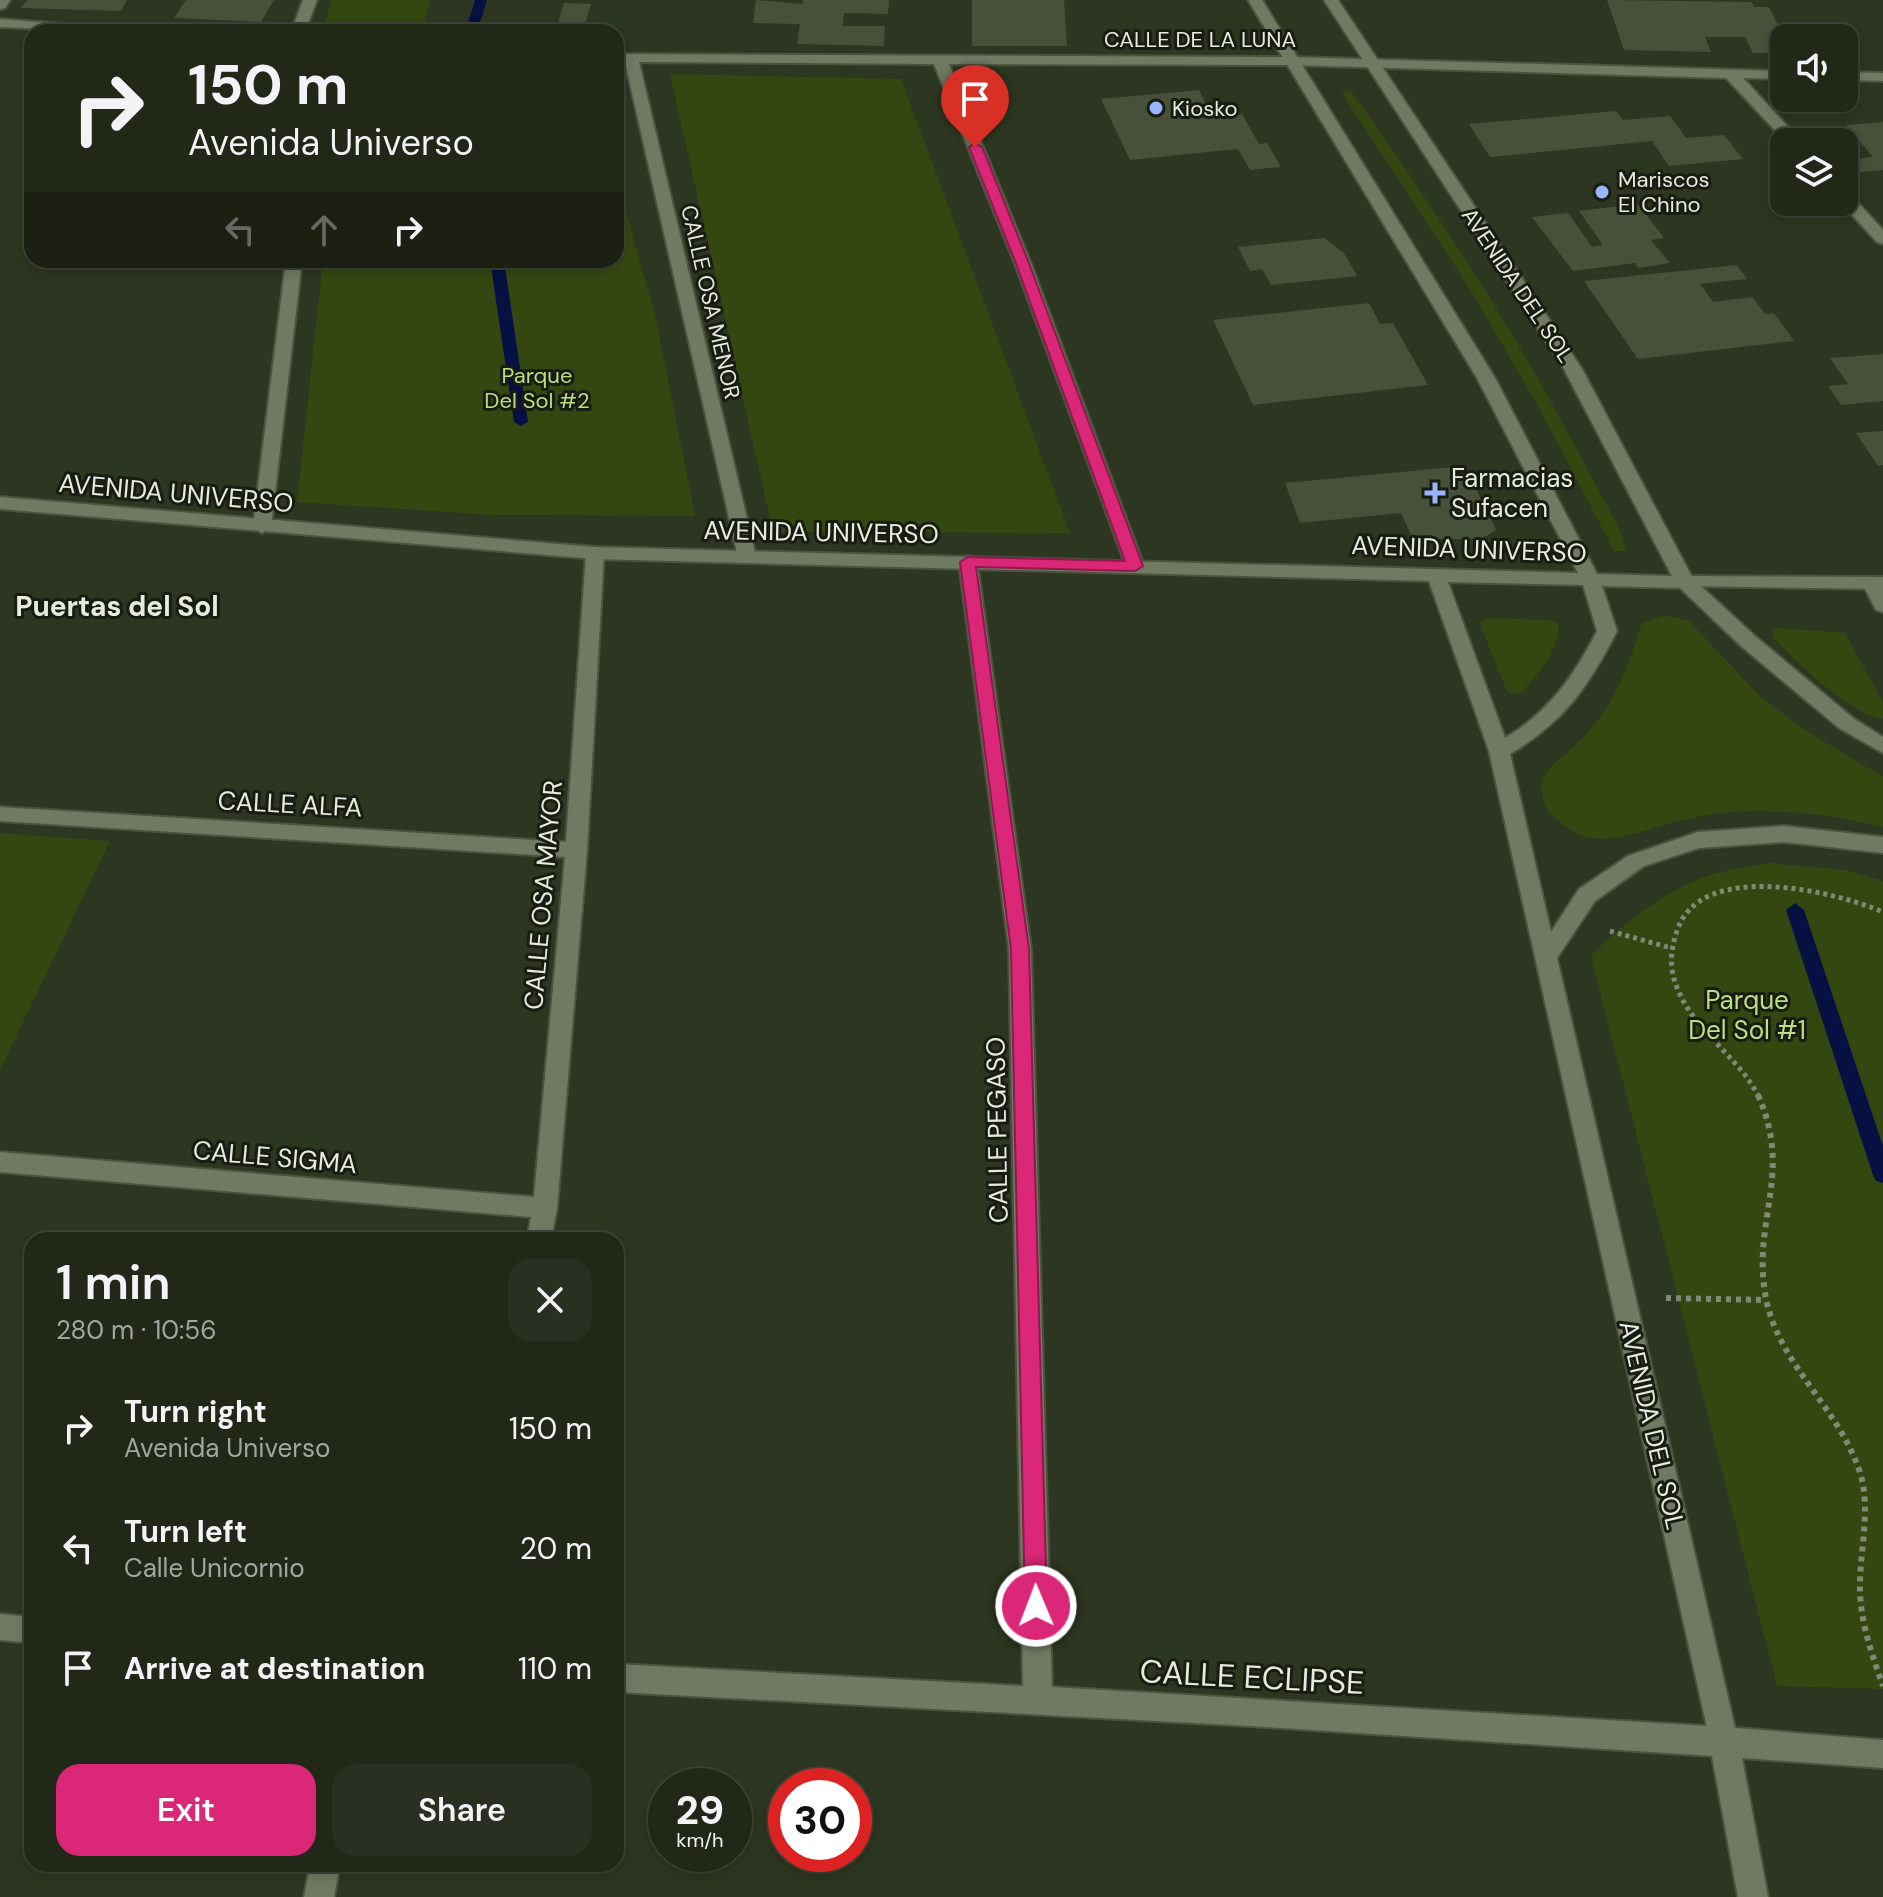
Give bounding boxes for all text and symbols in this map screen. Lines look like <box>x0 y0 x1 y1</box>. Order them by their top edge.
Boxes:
map controls <box>1770 24 1858 216</box>
button: sound <box>1770 24 1858 112</box>
street label: CALLE DE LA LUNA <box>1104 25 1296 54</box>
text: 150 m <box>188 48 349 121</box>
icon: right <box>56 56 160 160</box>
pin <box>941 65 1009 147</box>
icon: arrive <box>953 77 997 121</box>
place label: Kiosko <box>1172 94 1238 123</box>
marker: Kiosko <box>1147 99 1165 117</box>
text: Avenida Universo <box>188 119 474 166</box>
button: layers <box>1770 128 1858 216</box>
place label: Mariscos El Chino <box>1618 165 1710 219</box>
marker: Mariscos El Chino <box>1593 183 1611 201</box>
street label: CALLE OSA MENOR <box>674 202 747 402</box>
street label: AVENIDA DEL SOL <box>1455 202 1580 368</box>
icon: left <box>218 208 262 252</box>
icon: ahead <box>302 208 346 252</box>
icon: right <box>386 208 430 252</box>
park label: Parque Del Sol #2 <box>484 361 590 415</box>
place label: Farmacias Sufacen <box>1451 461 1573 525</box>
street label: AVENIDA UNIVERSO <box>57 466 295 520</box>
marker: Farmacias Sufacen <box>1426 484 1444 502</box>
street label: AVENIDA UNIVERSO <box>703 513 939 551</box>
street label: AVENIDA UNIVERSO <box>1351 528 1587 570</box>
district label: Puertas del Sol <box>15 588 219 625</box>
street label: CALLE OSA MAYOR <box>516 779 570 1011</box>
street label: CALLE ALFA <box>217 783 363 825</box>
park label: Parque Del Sol #1 <box>1688 983 1806 1047</box>
street label: CALLE PEGASO <box>978 1037 1016 1223</box>
street label: CALLE SIGMA <box>192 1133 358 1181</box>
text: 1 min <box>56 1251 171 1314</box>
button: close <box>508 1258 592 1342</box>
text: 280 m · 10:56 <box>56 1313 217 1347</box>
street label: AVENIDA DEL SOL <box>1611 1317 1693 1533</box>
text: Turn right <box>124 1392 267 1431</box>
icon: right <box>56 1406 100 1450</box>
text: 150 m <box>509 1409 592 1448</box>
text: Avenida Universo <box>124 1431 330 1465</box>
text: Turn left <box>124 1512 247 1551</box>
icon: left <box>56 1526 100 1570</box>
text: 20 m <box>520 1529 592 1568</box>
text: Calle Unicornio <box>124 1551 305 1585</box>
position arrow <box>994 1564 1078 1648</box>
icon: arrive <box>56 1646 100 1690</box>
text: Arrive at destination <box>124 1649 425 1688</box>
text: 110 m <box>518 1649 592 1688</box>
street label: CALLE ECLIPSE <box>1139 1650 1365 1704</box>
button: Exit <box>56 1764 316 1856</box>
button: Share <box>332 1764 592 1856</box>
speed limit sign: 30 <box>768 1768 872 1872</box>
text: 29 <box>676 1784 724 1836</box>
text: km/h <box>676 1827 724 1853</box>

